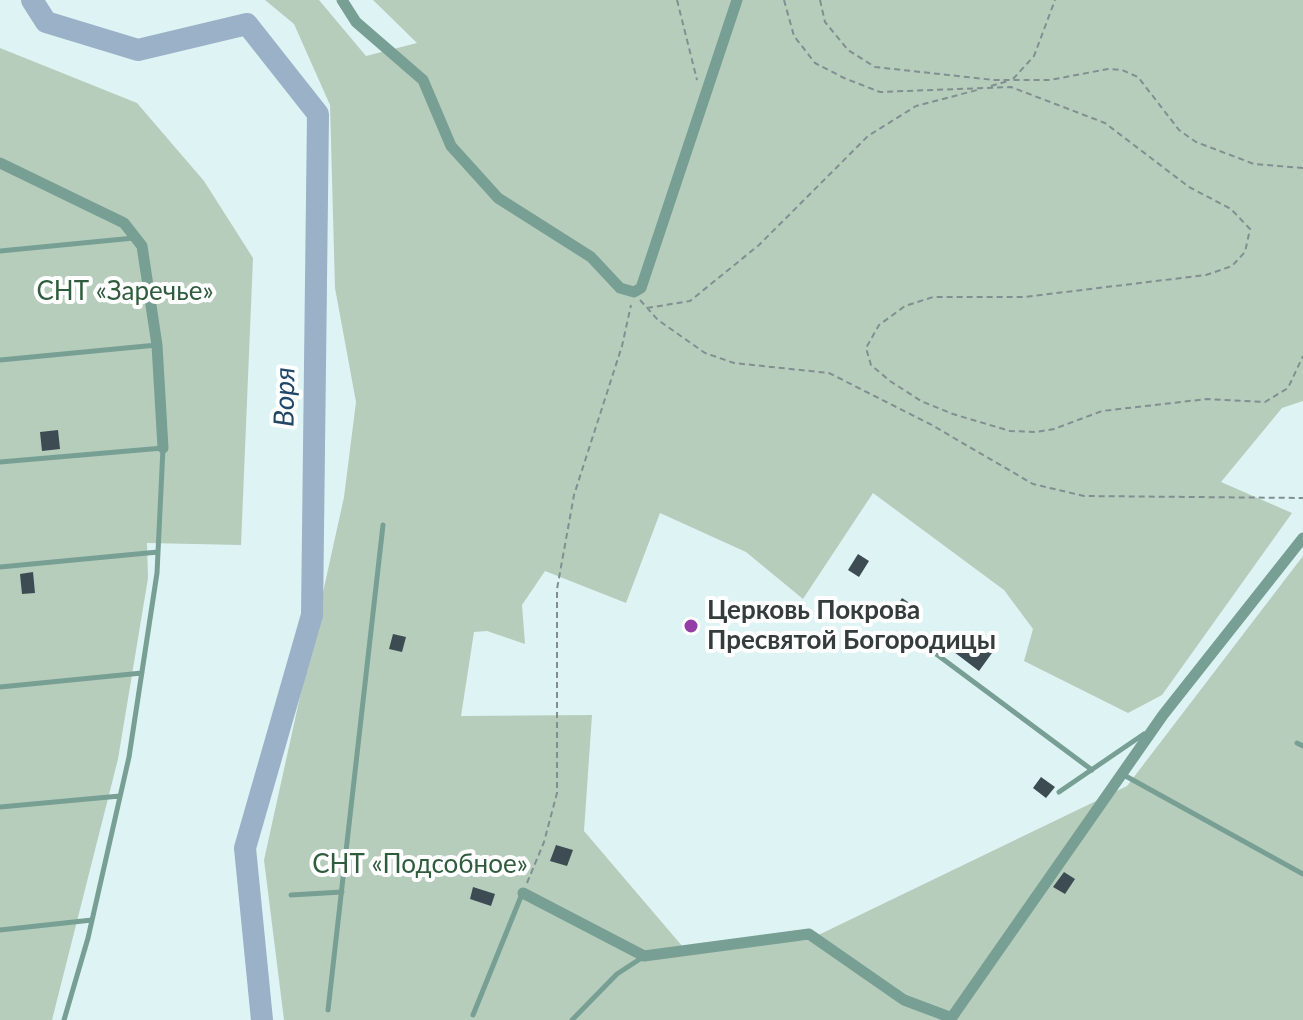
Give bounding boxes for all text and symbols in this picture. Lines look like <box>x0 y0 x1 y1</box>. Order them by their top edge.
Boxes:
park label: СНТ «Заречье» <box>36 276 214 308</box>
water label: Воря <box>268 367 302 427</box>
place label: Церковь Покрова Пресвятой Богородицы <box>707 595 996 656</box>
marker: Церковь Покрова Пресвятой Богородицы <box>682 617 700 635</box>
park label: СНТ «Подсобное» <box>312 849 528 881</box>

